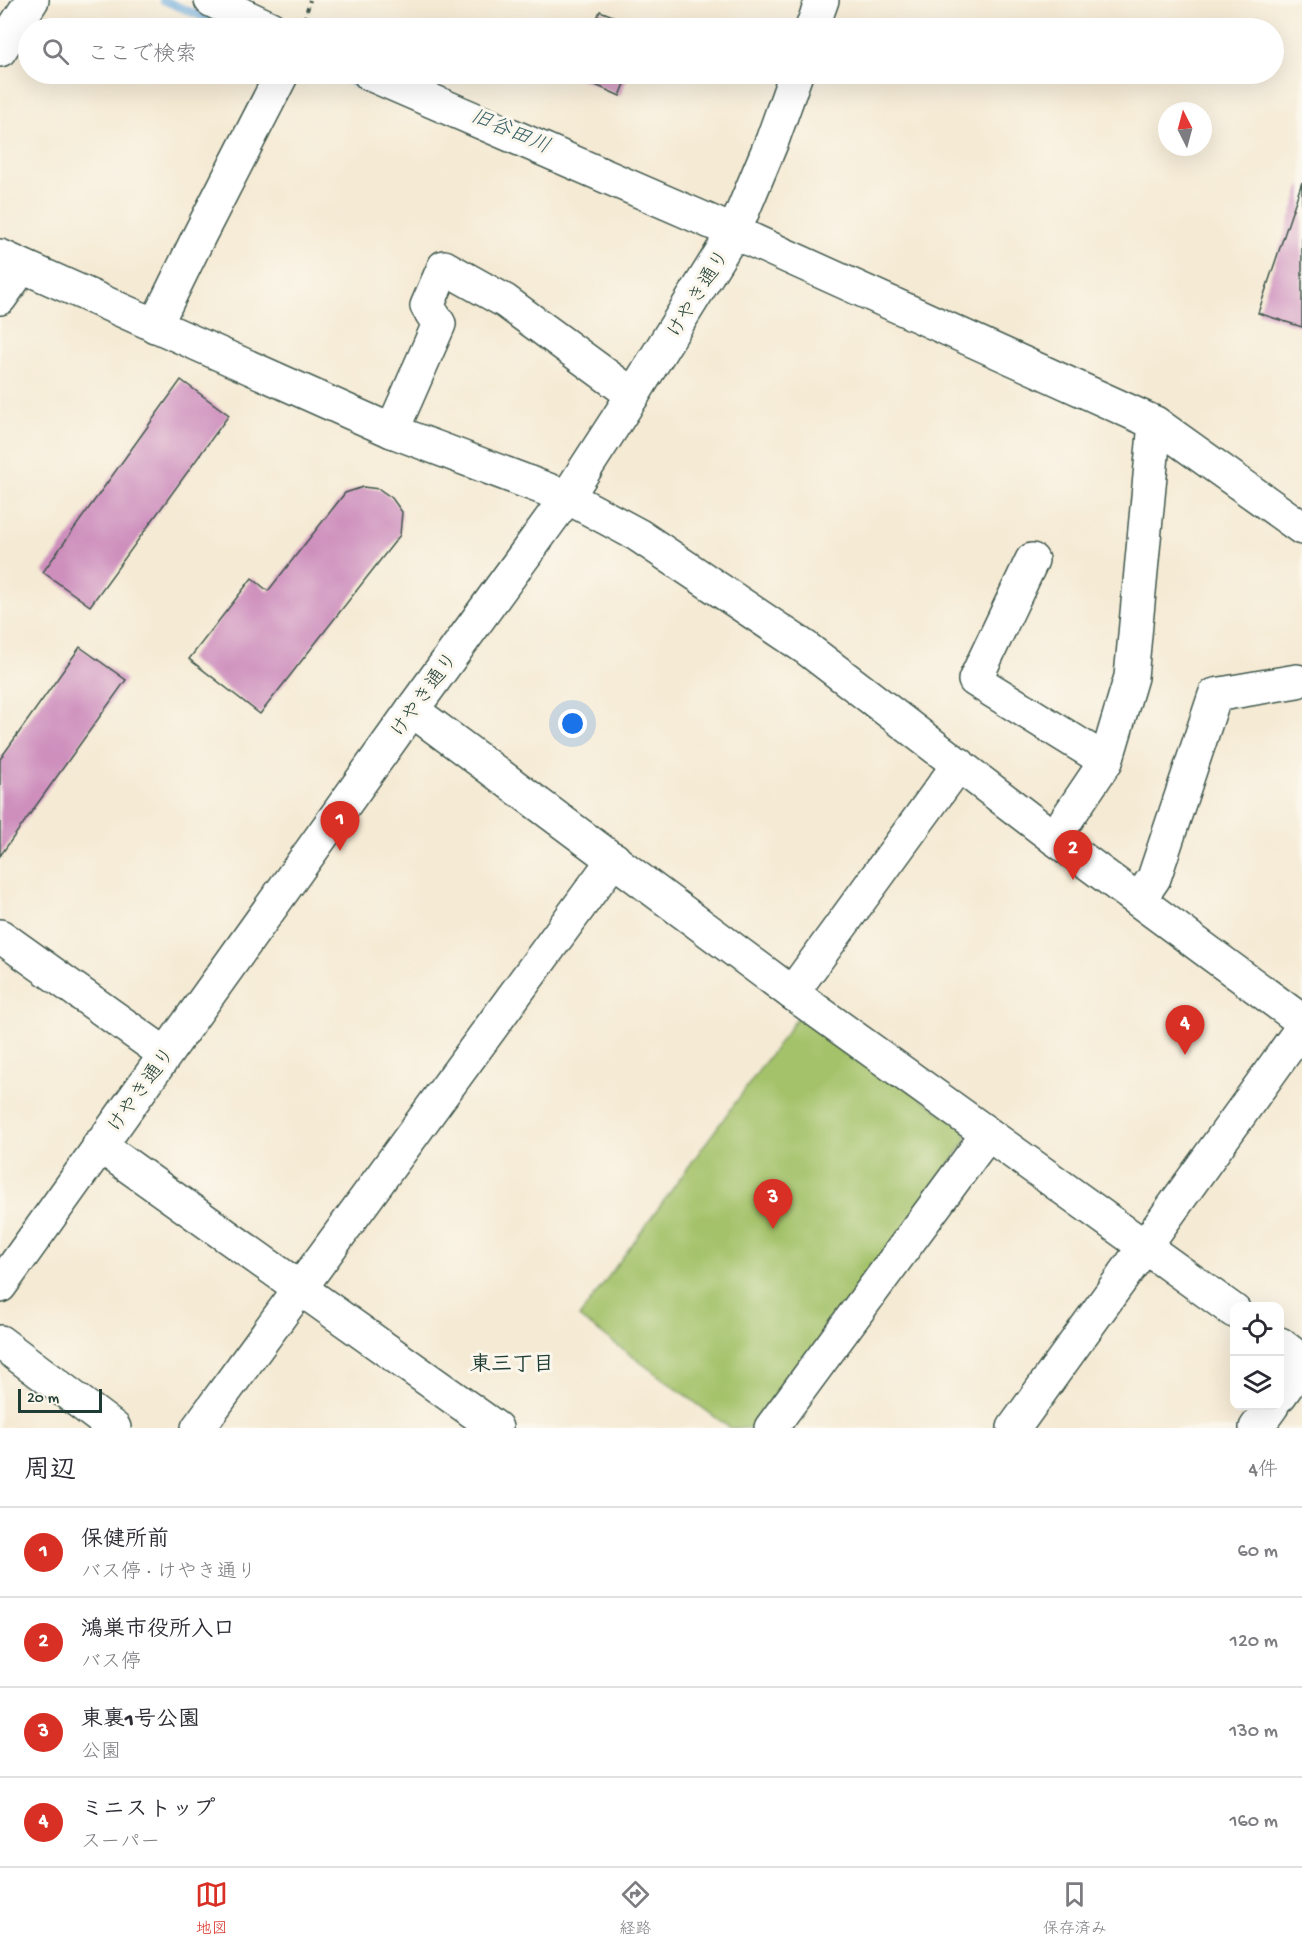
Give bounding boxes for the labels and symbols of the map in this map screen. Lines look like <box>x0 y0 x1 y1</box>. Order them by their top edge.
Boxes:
north arrow <box>1158 102 1212 156</box>
water label: 旧谷田川 <box>466 104 554 161</box>
street label: けやき通り <box>663 246 736 343</box>
street label: けやき通り <box>386 648 465 743</box>
your location <box>558 709 587 738</box>
pin: 1 <box>320 802 360 851</box>
pin: 2 <box>1054 830 1092 880</box>
pin: 4 <box>1166 1006 1204 1055</box>
street label: けやき通り <box>103 1043 182 1138</box>
pin: 3 <box>754 1180 792 1229</box>
district label: 東三丁目 <box>470 1352 554 1379</box>
scale bar <box>18 1386 102 1414</box>

